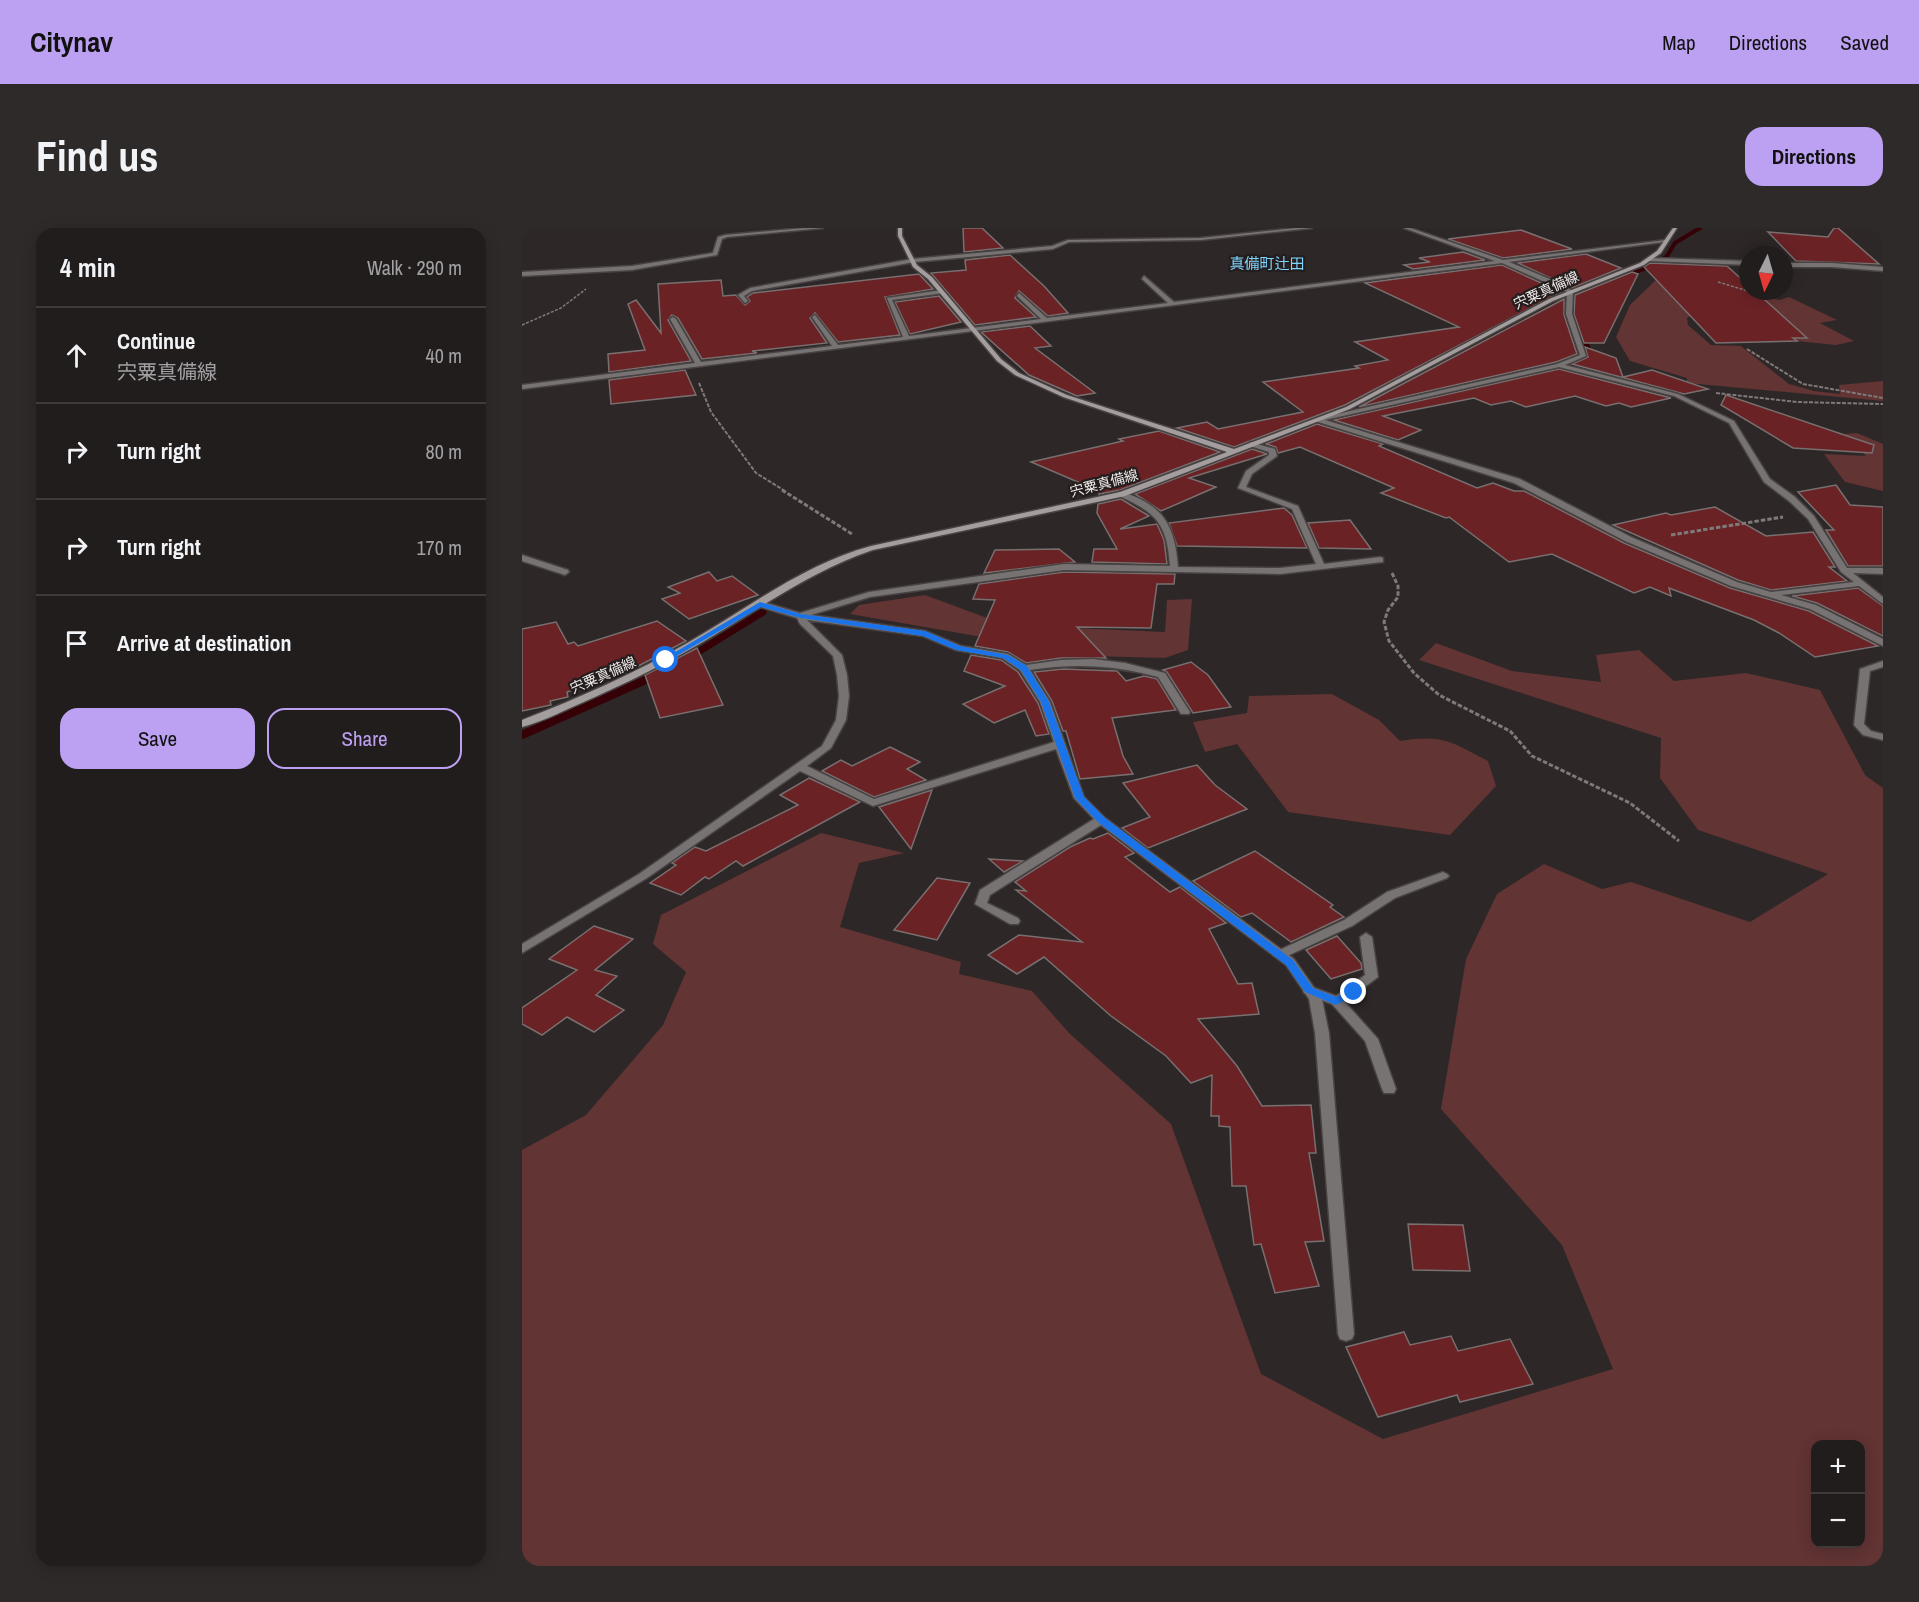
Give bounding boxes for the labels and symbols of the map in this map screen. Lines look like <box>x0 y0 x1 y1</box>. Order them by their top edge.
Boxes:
north arrow <box>1739 246 1793 300</box>
district label: 真備町辻田 <box>1229 253 1305 274</box>
street label: 宍粟真備線 <box>1510 267 1582 313</box>
street label: 宍粟真備線 <box>1068 465 1140 501</box>
route start <box>652 646 678 672</box>
street label: 宍粟真備線 <box>567 653 639 697</box>
route end <box>1340 978 1366 1004</box>

